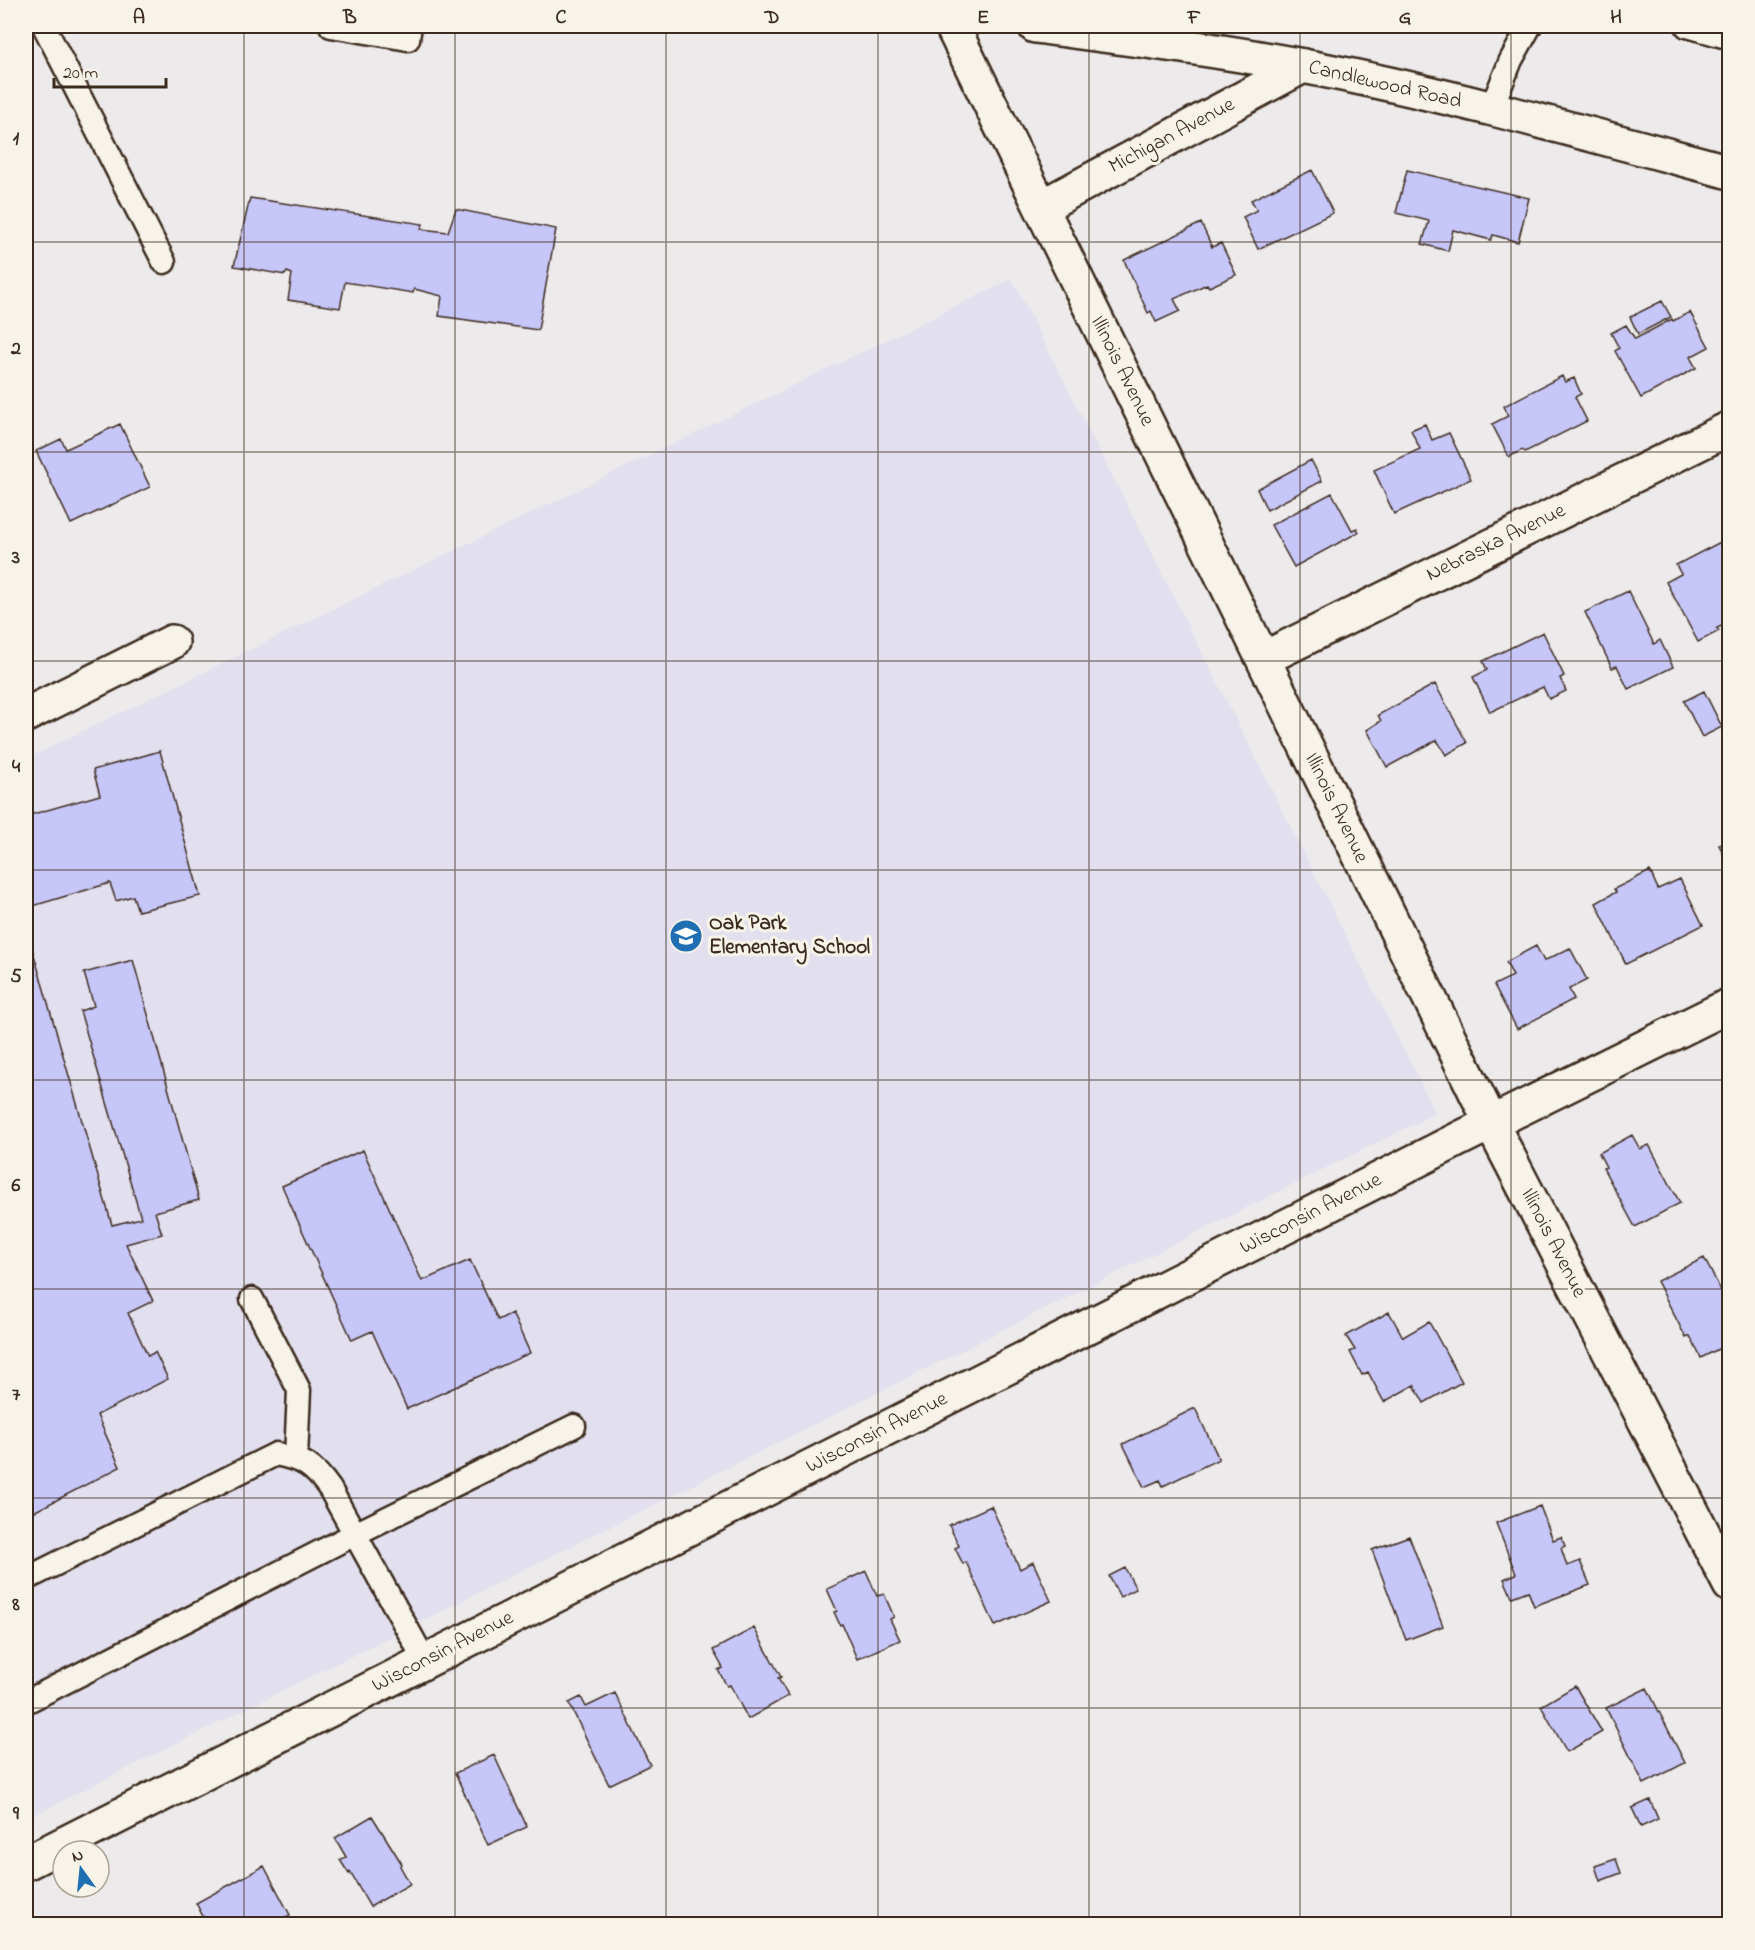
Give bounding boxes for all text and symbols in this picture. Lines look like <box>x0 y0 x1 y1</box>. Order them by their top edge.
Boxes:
text: A <box>133 4 145 33</box>
text: B <box>342 4 357 33</box>
text: C <box>556 4 567 33</box>
text: D <box>764 4 779 33</box>
text: E <box>977 4 989 33</box>
text: F <box>1187 4 1201 33</box>
text: G <box>1399 4 1412 33</box>
text: H <box>1610 4 1622 33</box>
scale bar <box>54 51 166 89</box>
street label: Candlewood Road <box>1306 53 1465 117</box>
text: 20 m <box>63 61 98 87</box>
street label: Michigan Avenue <box>1104 90 1242 184</box>
text: 1 <box>13 125 20 154</box>
street label: Illinois Avenue <box>1082 311 1162 432</box>
text: 2 <box>10 335 21 364</box>
street label: Nebraska Avenue <box>1421 496 1571 590</box>
text: 3 <box>11 544 20 573</box>
street label: Illinois Avenue <box>1296 748 1376 869</box>
text: 4 <box>12 753 21 782</box>
place label: Oak Park Elementary School <box>709 909 871 965</box>
school or university icon: Oak Park Elementary School <box>668 918 704 954</box>
text: 5 <box>10 963 22 992</box>
street label: Wisconsin Avenue <box>1235 1165 1387 1263</box>
text: 6 <box>12 1172 21 1201</box>
street label: Illinois Avenue <box>1512 1183 1594 1304</box>
text: 7 <box>12 1381 21 1410</box>
street label: Wisconsin Avenue <box>801 1384 953 1482</box>
text: 8 <box>11 1591 20 1620</box>
street label: Wisconsin Avenue <box>367 1603 519 1701</box>
text: 9 <box>12 1800 20 1829</box>
north arrow <box>51 1839 111 1899</box>
text: N <box>69 1843 86 1869</box>

